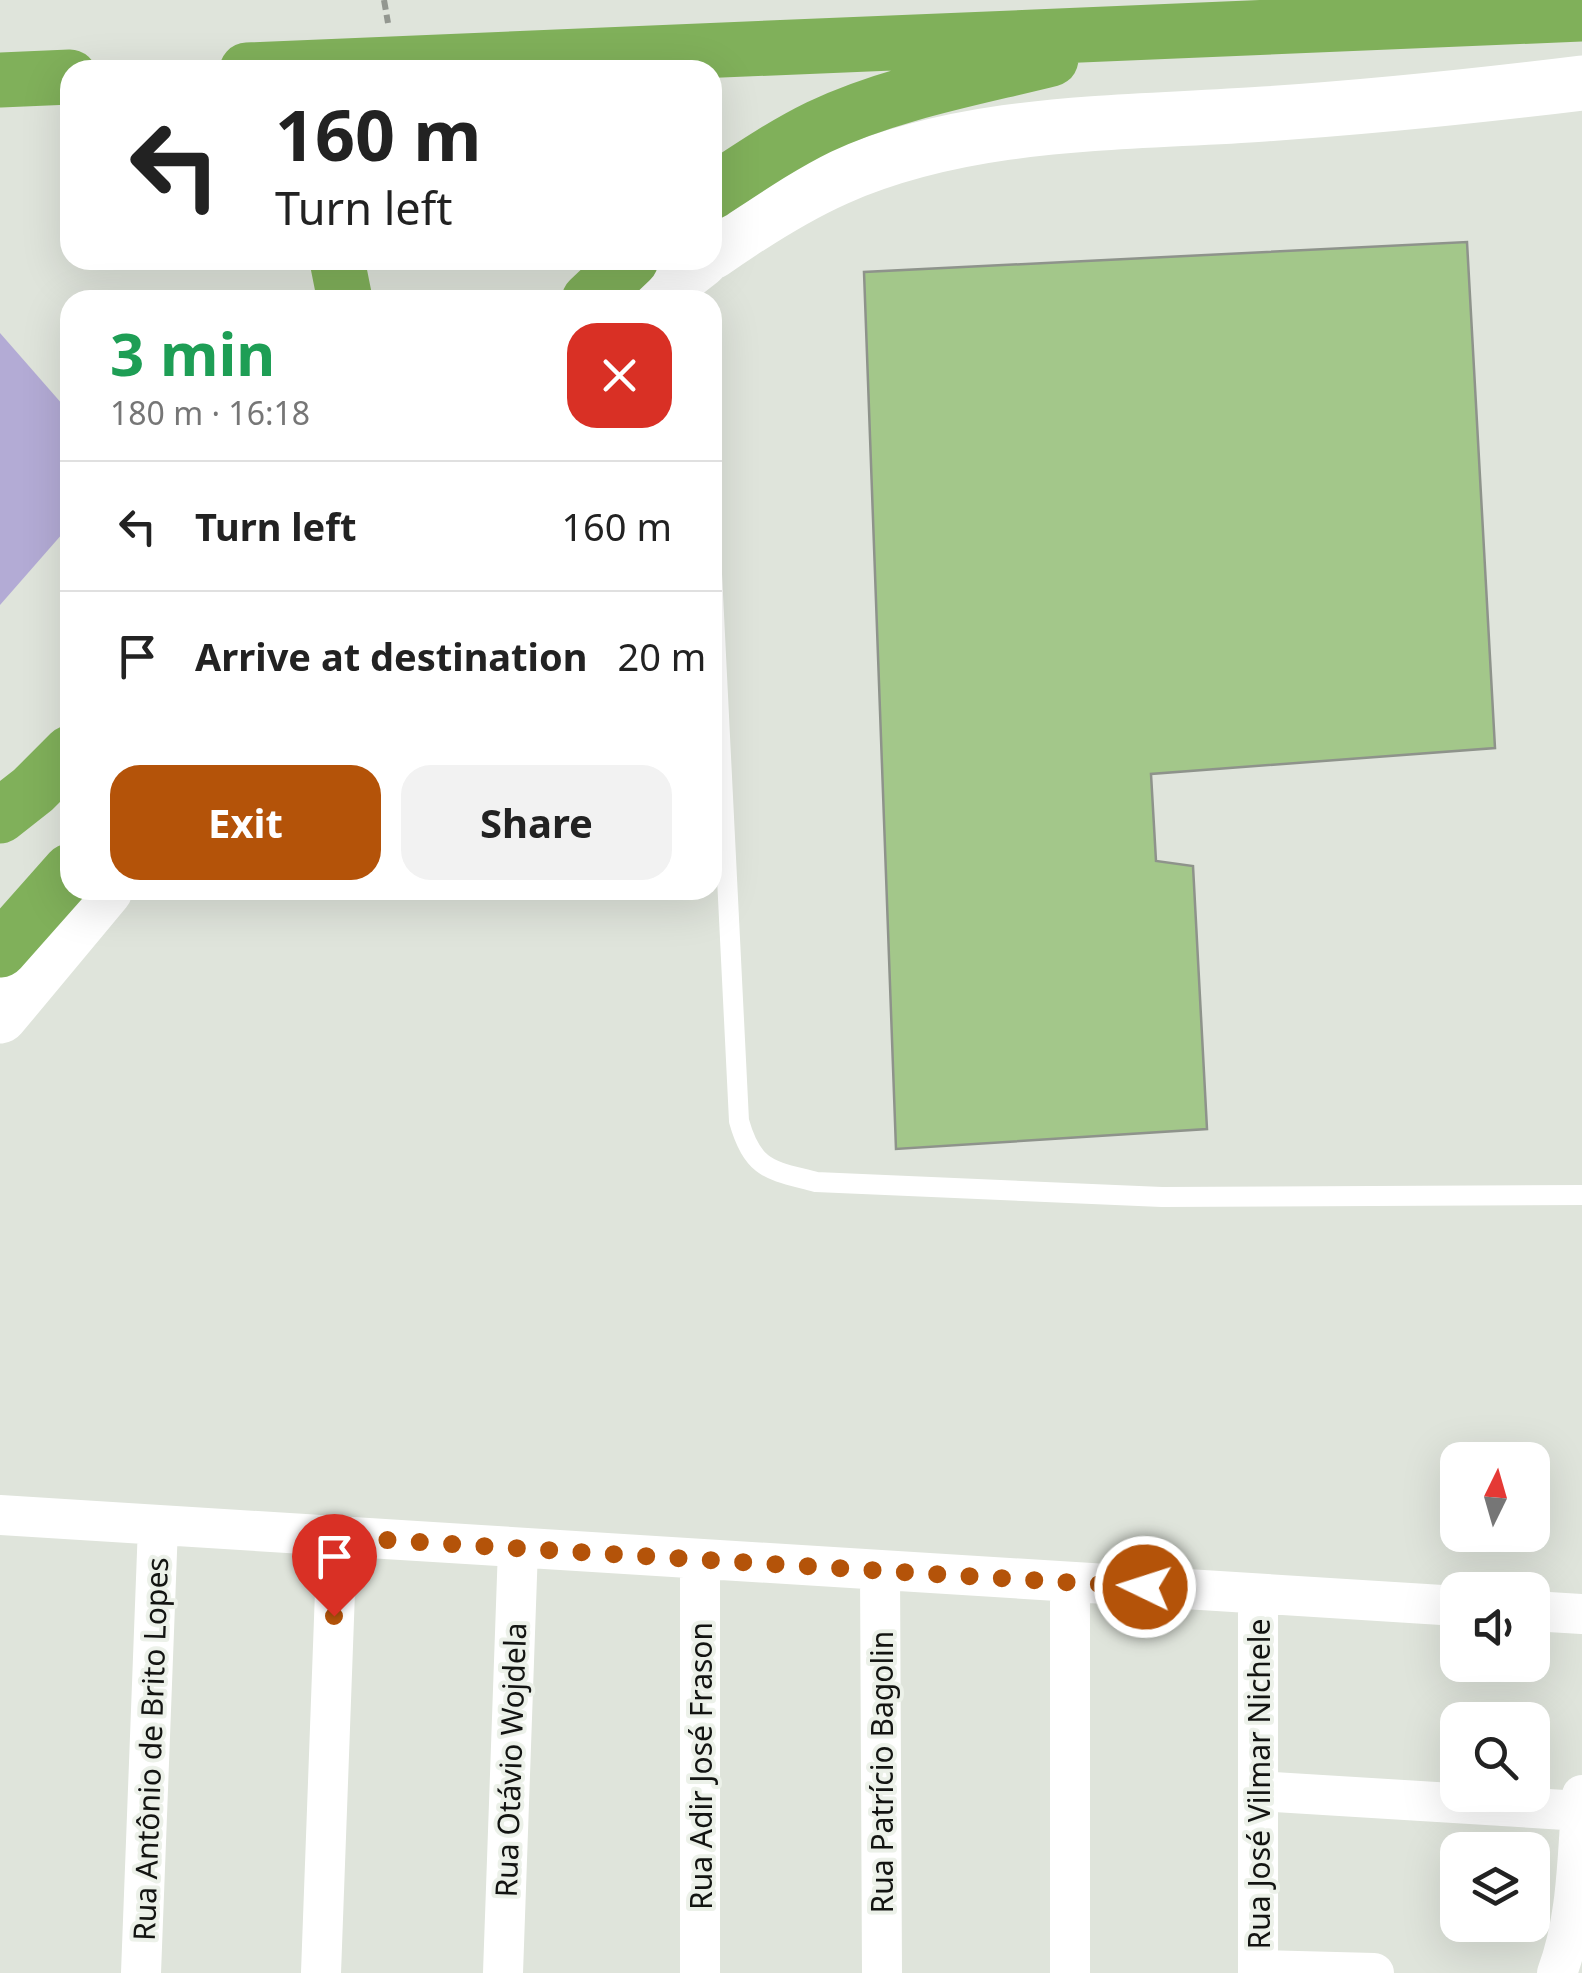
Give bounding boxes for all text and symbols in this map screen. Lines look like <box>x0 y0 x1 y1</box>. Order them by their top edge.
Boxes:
text: 160 m <box>275 86 482 182</box>
icon: left <box>110 100 240 230</box>
text: Turn left <box>275 177 452 238</box>
text: 3 min <box>110 312 275 394</box>
button: close <box>567 323 672 428</box>
text: 180 m · 16:18 <box>110 391 310 434</box>
icon: left <box>110 499 165 554</box>
text: Turn left <box>195 500 357 552</box>
text: 160 m <box>561 500 672 552</box>
icon: arrive <box>110 629 165 684</box>
text: Arrive at destination <box>195 630 587 682</box>
text: 20 m <box>617 630 706 682</box>
button: Exit <box>110 765 381 880</box>
button: Share <box>401 765 672 880</box>
north arrow <box>1440 1442 1550 1552</box>
map controls <box>1440 1442 1550 1942</box>
pin <box>292 1514 377 1617</box>
icon: arrive <box>307 1529 362 1584</box>
position arrow <box>1093 1535 1197 1639</box>
street label: Rua Antônio de Brito Lopes <box>123 1556 177 1942</box>
button: sound <box>1440 1572 1550 1682</box>
street label: Rua José Vilmar Nichele <box>1238 1619 1279 1949</box>
street label: Rua Otávio Wojdela <box>485 1622 535 1898</box>
street label: Rua Adir José Frason <box>680 1622 721 1910</box>
street label: Rua Patrício Bagolin <box>861 1631 902 1913</box>
button: search <box>1440 1702 1550 1812</box>
button: layers <box>1440 1832 1550 1942</box>

